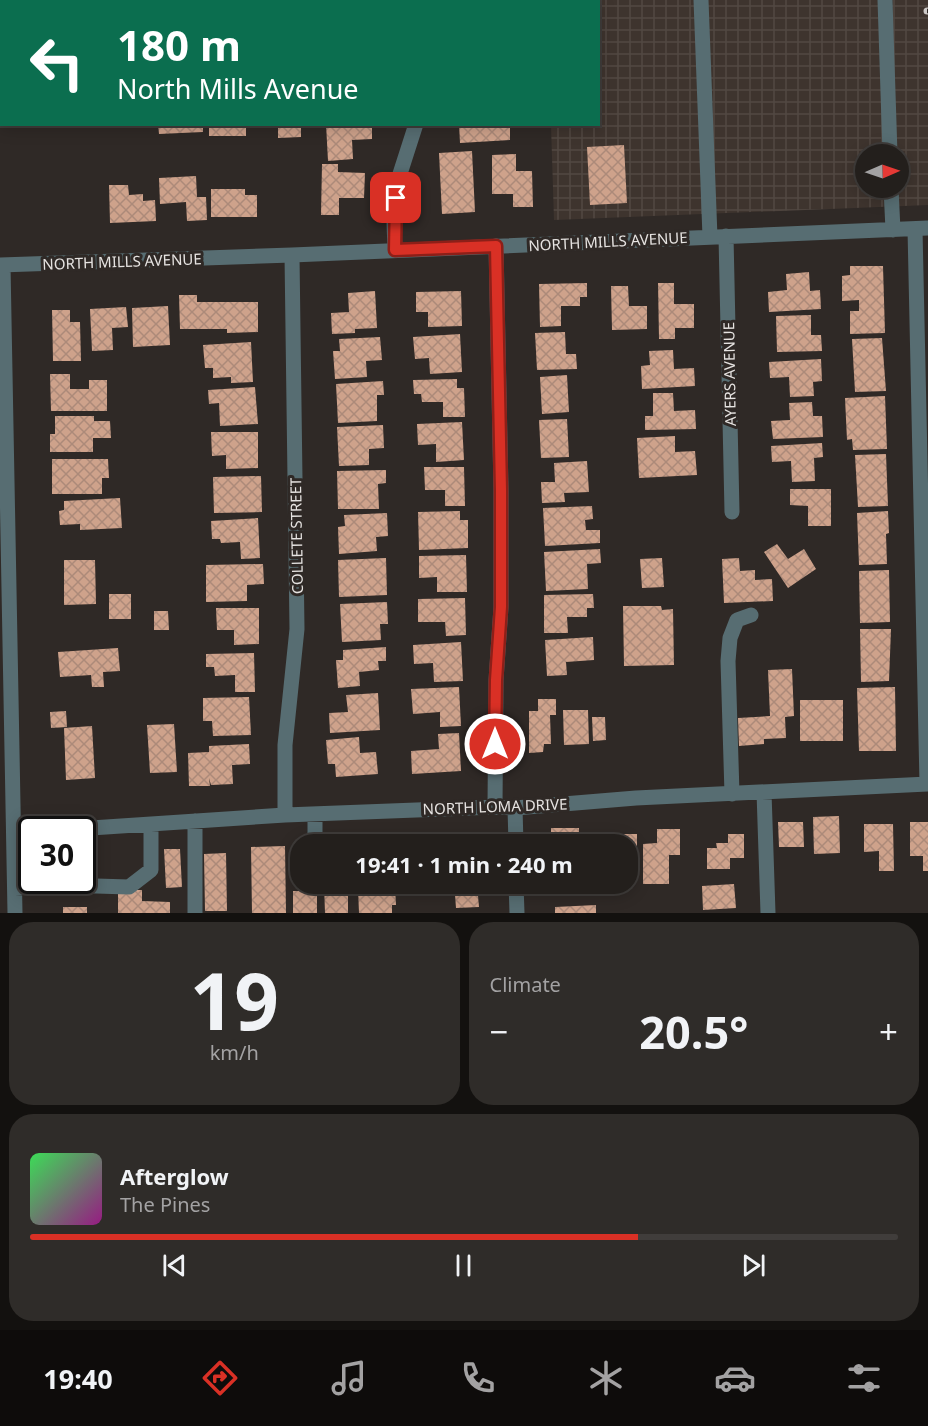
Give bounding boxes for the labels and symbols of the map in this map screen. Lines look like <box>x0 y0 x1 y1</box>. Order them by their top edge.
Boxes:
north arrow <box>855 144 909 198</box>
pin <box>370 172 421 223</box>
street label: NORTH MILLS AVENUE <box>528 227 688 255</box>
street label: NORTH MILLS AVENUE <box>42 248 202 274</box>
street label: AYERS AVENUE <box>718 322 740 426</box>
street label: COLLETE STREET <box>285 477 307 594</box>
position arrow <box>463 712 527 776</box>
street label: NORTH LOMA DRIVE <box>422 793 568 819</box>
speed limit sign: 30 <box>18 816 96 894</box>

